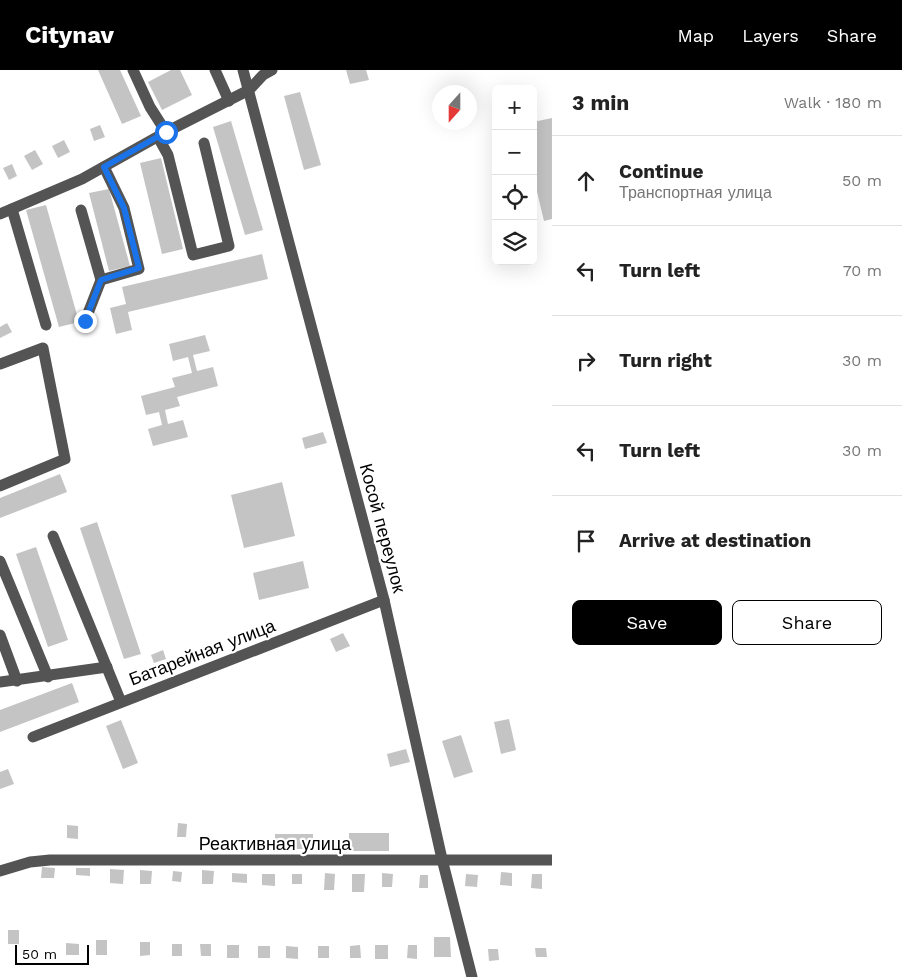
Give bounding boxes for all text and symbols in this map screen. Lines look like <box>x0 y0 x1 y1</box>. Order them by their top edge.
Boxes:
text: Citynav <box>25 21 114 49</box>
text: Map <box>677 25 714 46</box>
text: Layers <box>742 25 799 46</box>
text: Share <box>827 25 877 46</box>
north arrow <box>432 85 477 130</box>
map controls <box>492 85 537 265</box>
button: + <box>492 85 537 130</box>
text: 3 min <box>572 90 629 115</box>
text: Walk · 180 m <box>784 93 882 112</box>
route start <box>155 121 178 144</box>
button: − <box>492 130 537 175</box>
text: Continue <box>619 160 703 183</box>
icon: ahead <box>572 167 600 195</box>
text: 50 m <box>842 171 882 190</box>
button: locate <box>492 175 537 220</box>
text: Транспортная улица <box>619 183 772 202</box>
button: layers <box>492 220 537 265</box>
icon: left <box>572 257 600 285</box>
text: Turn left <box>619 259 700 282</box>
text: 70 m <box>843 261 882 280</box>
route end <box>74 310 97 333</box>
icon: right <box>572 347 600 375</box>
text: Turn right <box>619 349 712 372</box>
text: 30 m <box>842 351 882 370</box>
icon: left <box>572 437 600 465</box>
text: Turn left <box>619 439 700 462</box>
text: 30 m <box>842 441 882 460</box>
street label: Косой переулок <box>356 461 410 595</box>
icon: arrive <box>572 527 600 555</box>
text: Arrive at destination <box>619 529 811 552</box>
button: Save <box>572 600 722 645</box>
button: Share <box>732 600 882 645</box>
street label: Батарейная улица <box>126 614 279 690</box>
street label: Реактивная улица <box>199 833 352 854</box>
scale bar <box>15 942 89 965</box>
text: 50 m <box>22 946 57 962</box>

